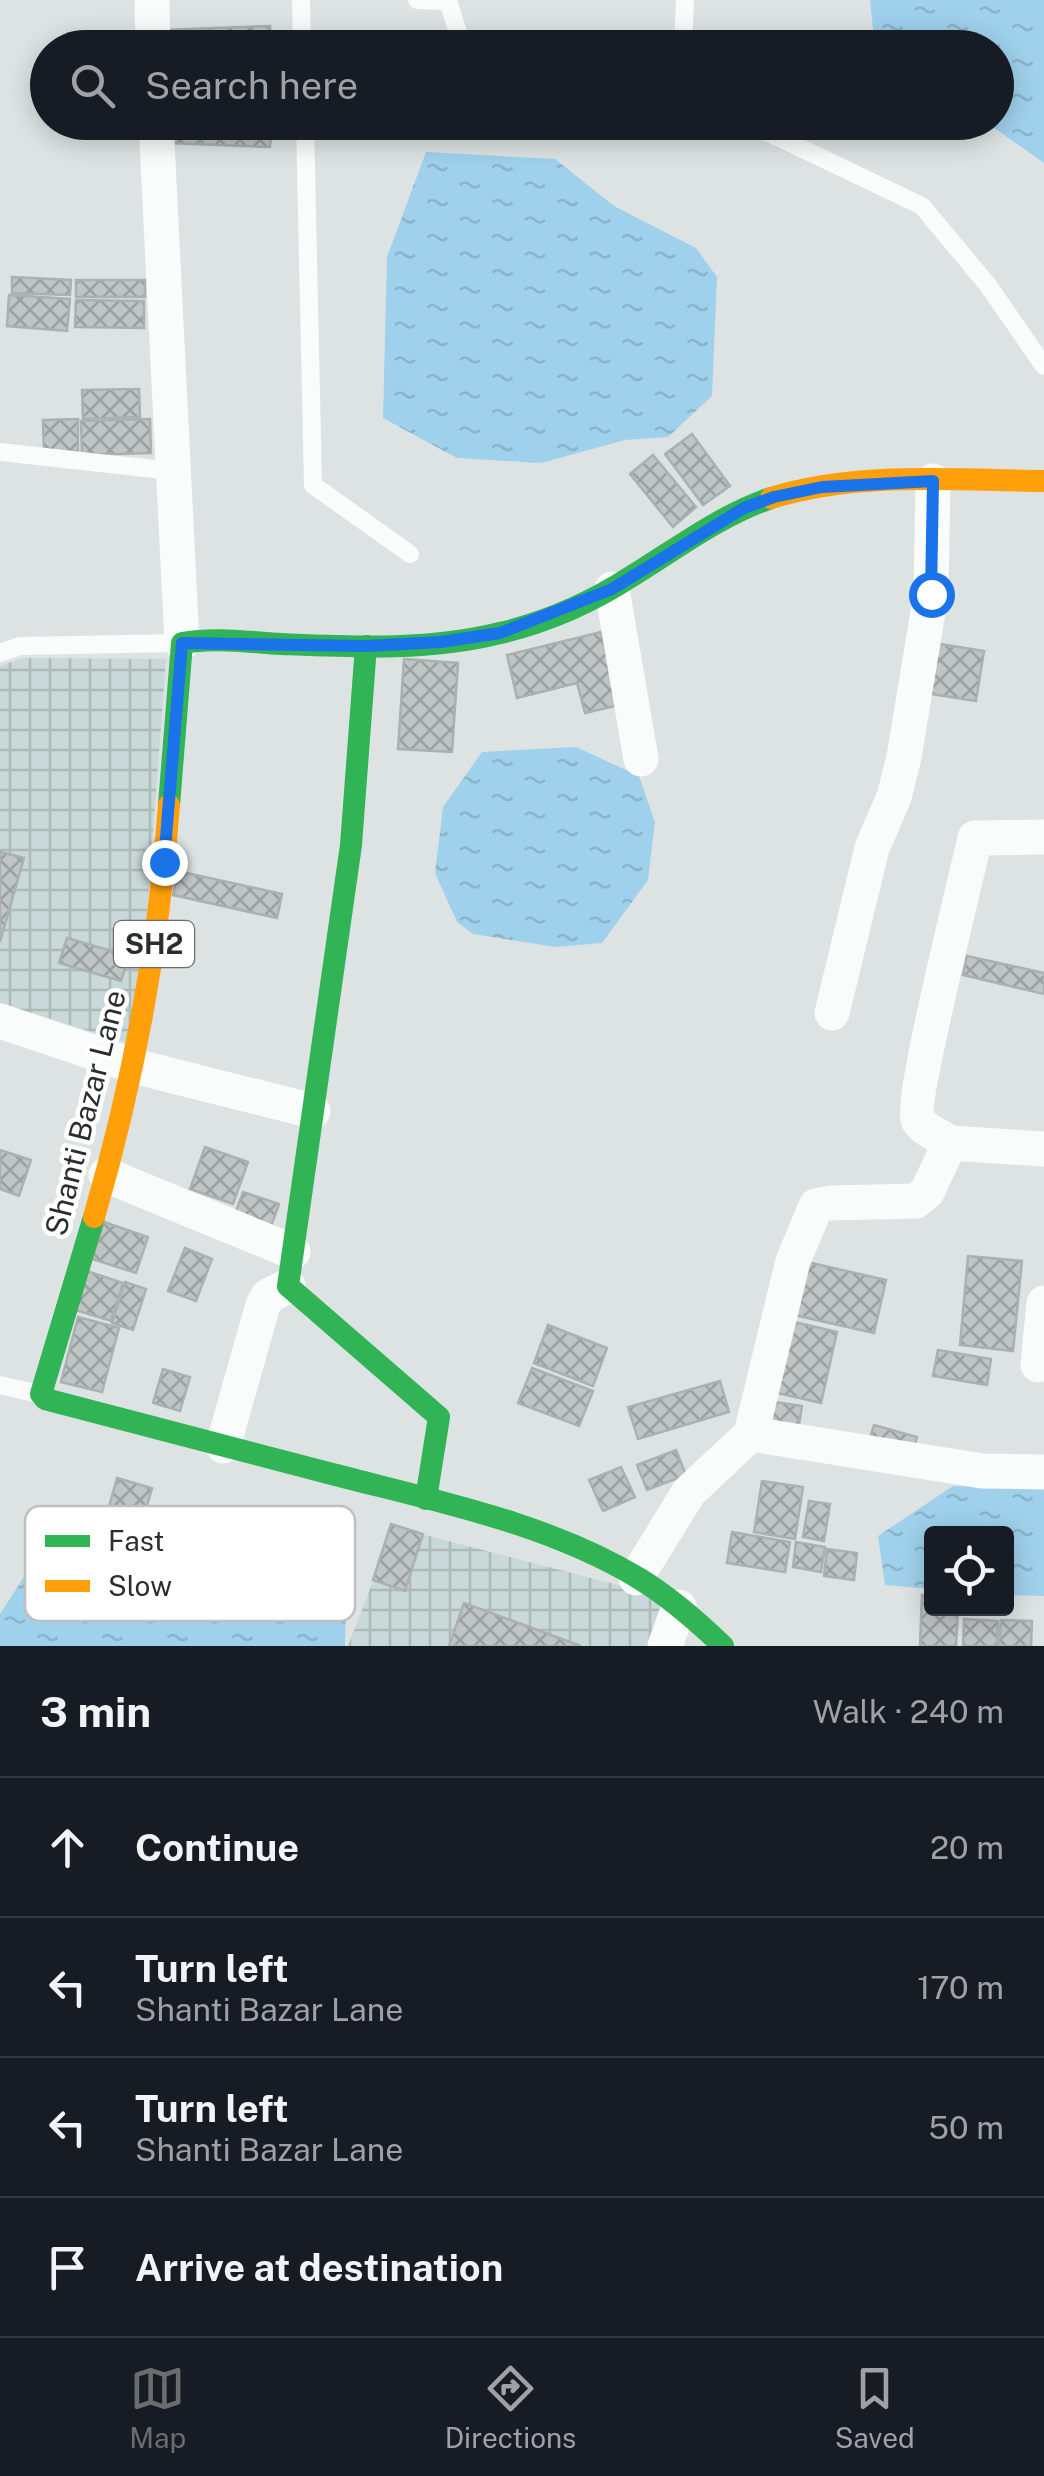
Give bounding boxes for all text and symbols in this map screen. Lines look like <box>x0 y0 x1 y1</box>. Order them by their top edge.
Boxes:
search box <box>30 30 1014 140</box>
icon: search <box>65 58 120 113</box>
text: Search here <box>145 63 358 108</box>
route start <box>909 572 955 618</box>
route end <box>142 840 188 886</box>
road number: SH2 <box>114 921 194 967</box>
street label: Shanti Bazar Lane <box>37 986 133 1239</box>
legend <box>25 1506 355 1621</box>
text: Fast <box>108 1524 164 1557</box>
map controls <box>924 1526 1014 1616</box>
button: locate <box>924 1526 1014 1616</box>
text: Slow <box>108 1569 172 1602</box>
text: 3 min <box>40 1687 151 1736</box>
text: Walk · 240 m <box>813 1693 1004 1730</box>
icon: ahead <box>40 1820 95 1875</box>
text: Continue <box>135 1825 299 1870</box>
text: 20 m <box>930 1829 1004 1866</box>
text: Turn left <box>135 1946 289 1991</box>
icon: left <box>40 1960 95 2015</box>
text: 170 m <box>917 1969 1004 2006</box>
text: Shanti Bazar Lane <box>135 1991 403 2028</box>
text: Turn left <box>135 2086 289 2131</box>
icon: left <box>40 2100 95 2155</box>
text: 50 m <box>928 2109 1004 2146</box>
text: Shanti Bazar Lane <box>135 2131 403 2168</box>
icon: arrive <box>40 2240 95 2295</box>
text: Arrive at destination <box>135 2245 503 2290</box>
tab: Map <box>129 2361 186 2454</box>
tab: Directions <box>445 2361 576 2454</box>
tab: Saved <box>835 2361 915 2454</box>

